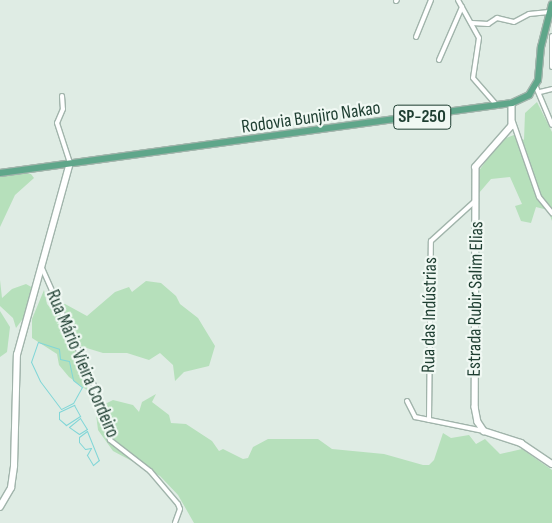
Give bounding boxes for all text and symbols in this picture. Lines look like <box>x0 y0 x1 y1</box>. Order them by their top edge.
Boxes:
street label: Rodovia Bunjiro Nakao <box>240 97 382 139</box>
road number: SP-250 <box>392 101 452 132</box>
street label: Estrada Rubir Salim Elias <box>463 221 489 377</box>
street label: Rua das Indústrias <box>418 257 442 373</box>
street label: Rua Mário Vieira Cordeiro <box>41 287 123 441</box>

